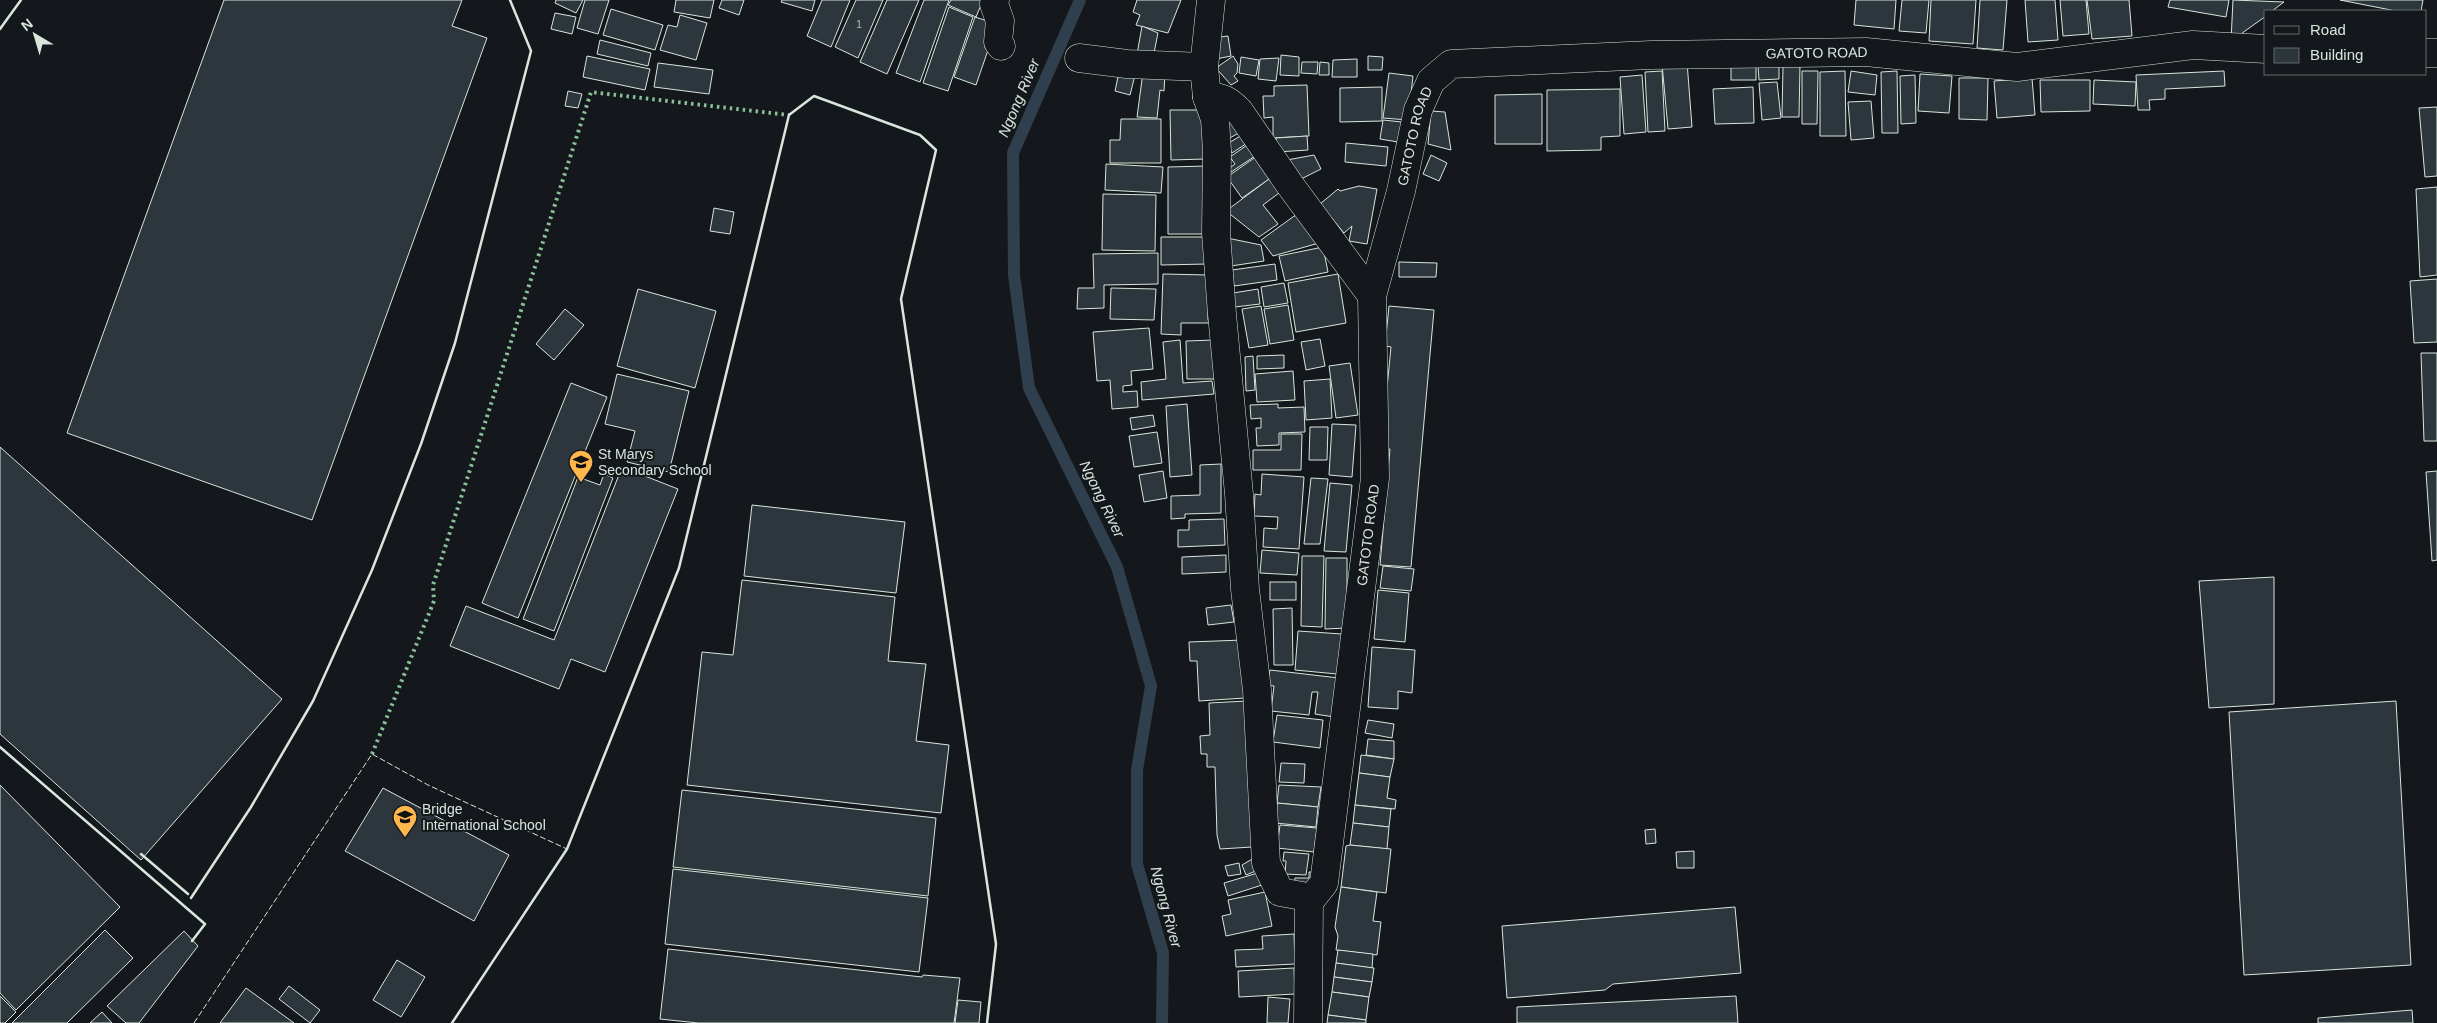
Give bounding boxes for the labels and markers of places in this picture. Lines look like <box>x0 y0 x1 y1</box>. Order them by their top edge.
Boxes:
place label: St Marys Secondary School <box>598 446 712 478</box>
school or university icon: St Marys Secondary School <box>568 449 594 483</box>
place label: Bridge International School <box>422 801 546 833</box>
school or university icon: Bridge International School <box>392 804 418 838</box>

